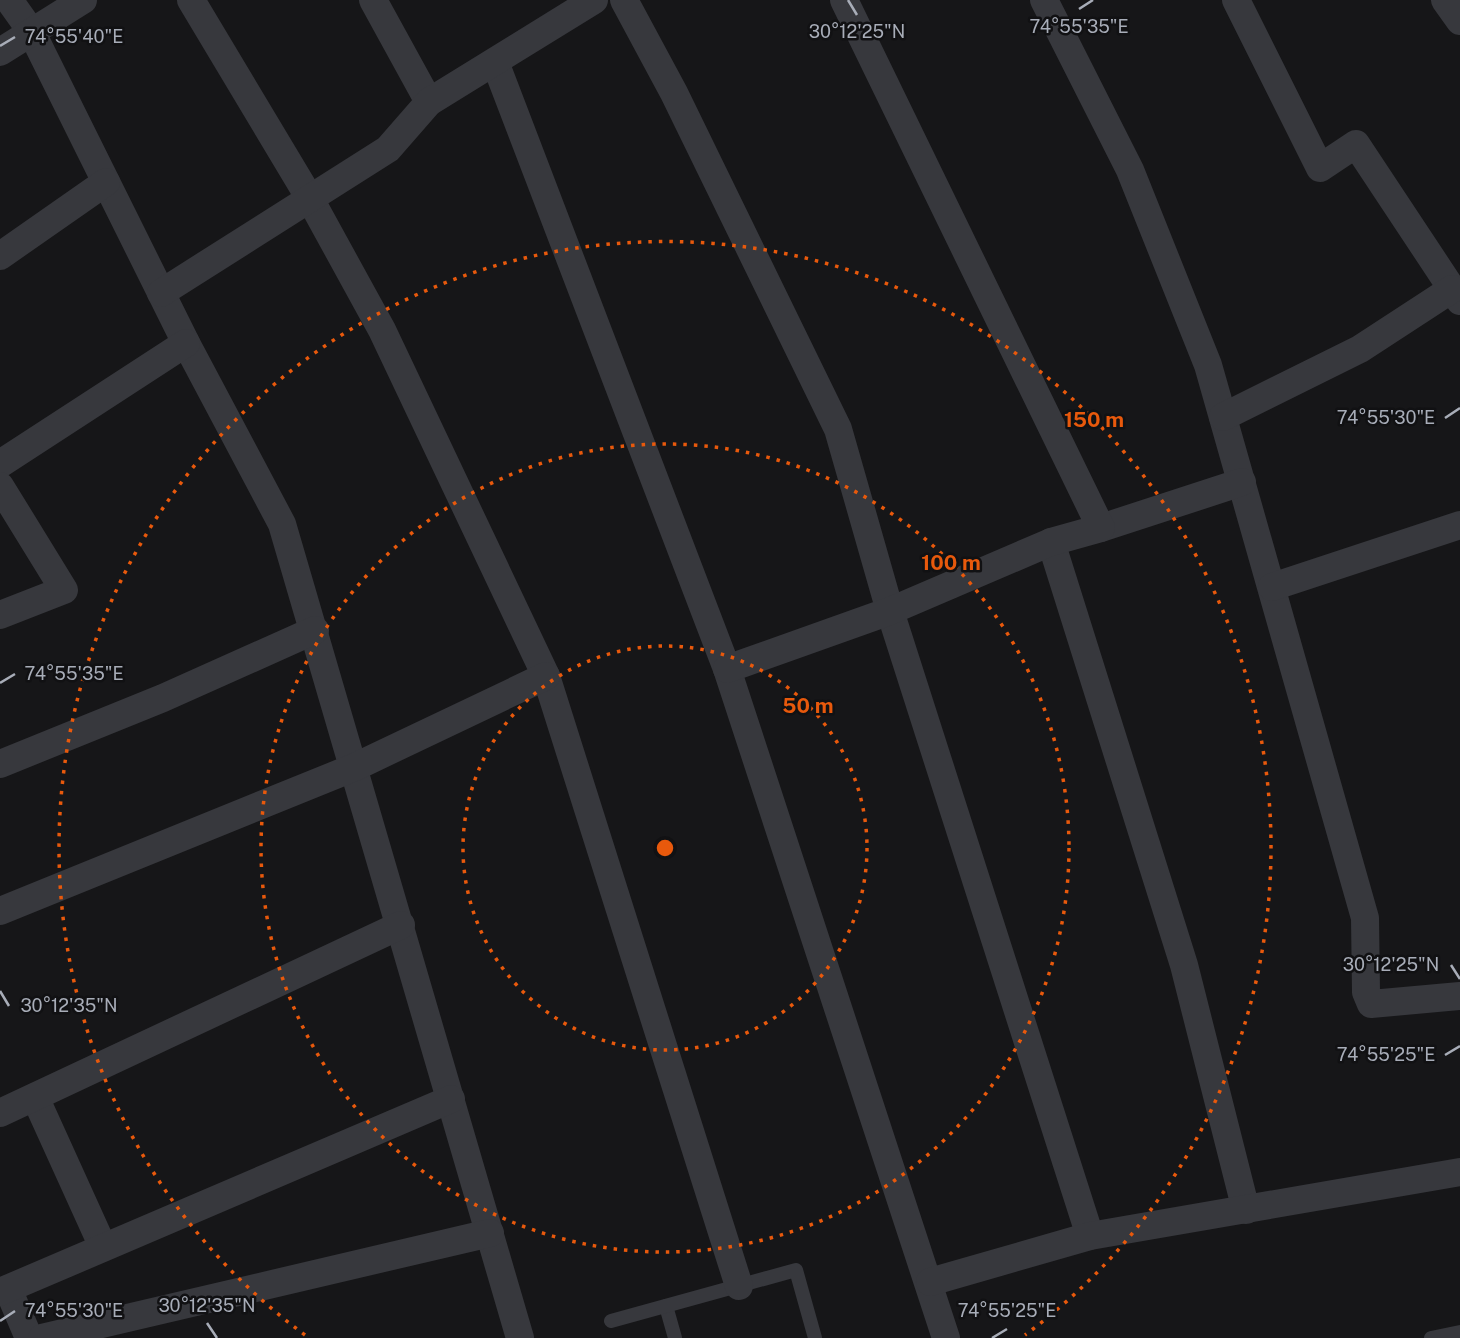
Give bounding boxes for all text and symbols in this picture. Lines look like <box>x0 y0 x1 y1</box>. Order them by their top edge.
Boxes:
text: 74°55'35"E <box>1029 16 1129 37</box>
text: 30°12'25"N <box>809 21 905 42</box>
text: 74°55'40"E <box>25 26 123 47</box>
text: 150 m <box>1064 407 1124 432</box>
text: 74°55'30"E <box>1337 407 1435 428</box>
text: 100 m <box>921 550 981 575</box>
text: 74°55'35"E <box>24 663 124 684</box>
text: 50 m <box>782 693 834 718</box>
centre of rings <box>653 836 677 860</box>
text: 30°12'25"N <box>1343 954 1439 975</box>
text: 30°12'35"N <box>20 995 118 1016</box>
text: 74°55'25"E <box>1337 1044 1435 1065</box>
text: 30°12'35"N <box>158 1295 256 1316</box>
text: 74°55'30"E <box>25 1300 123 1321</box>
text: 74°55'25"E <box>958 1300 1056 1321</box>

